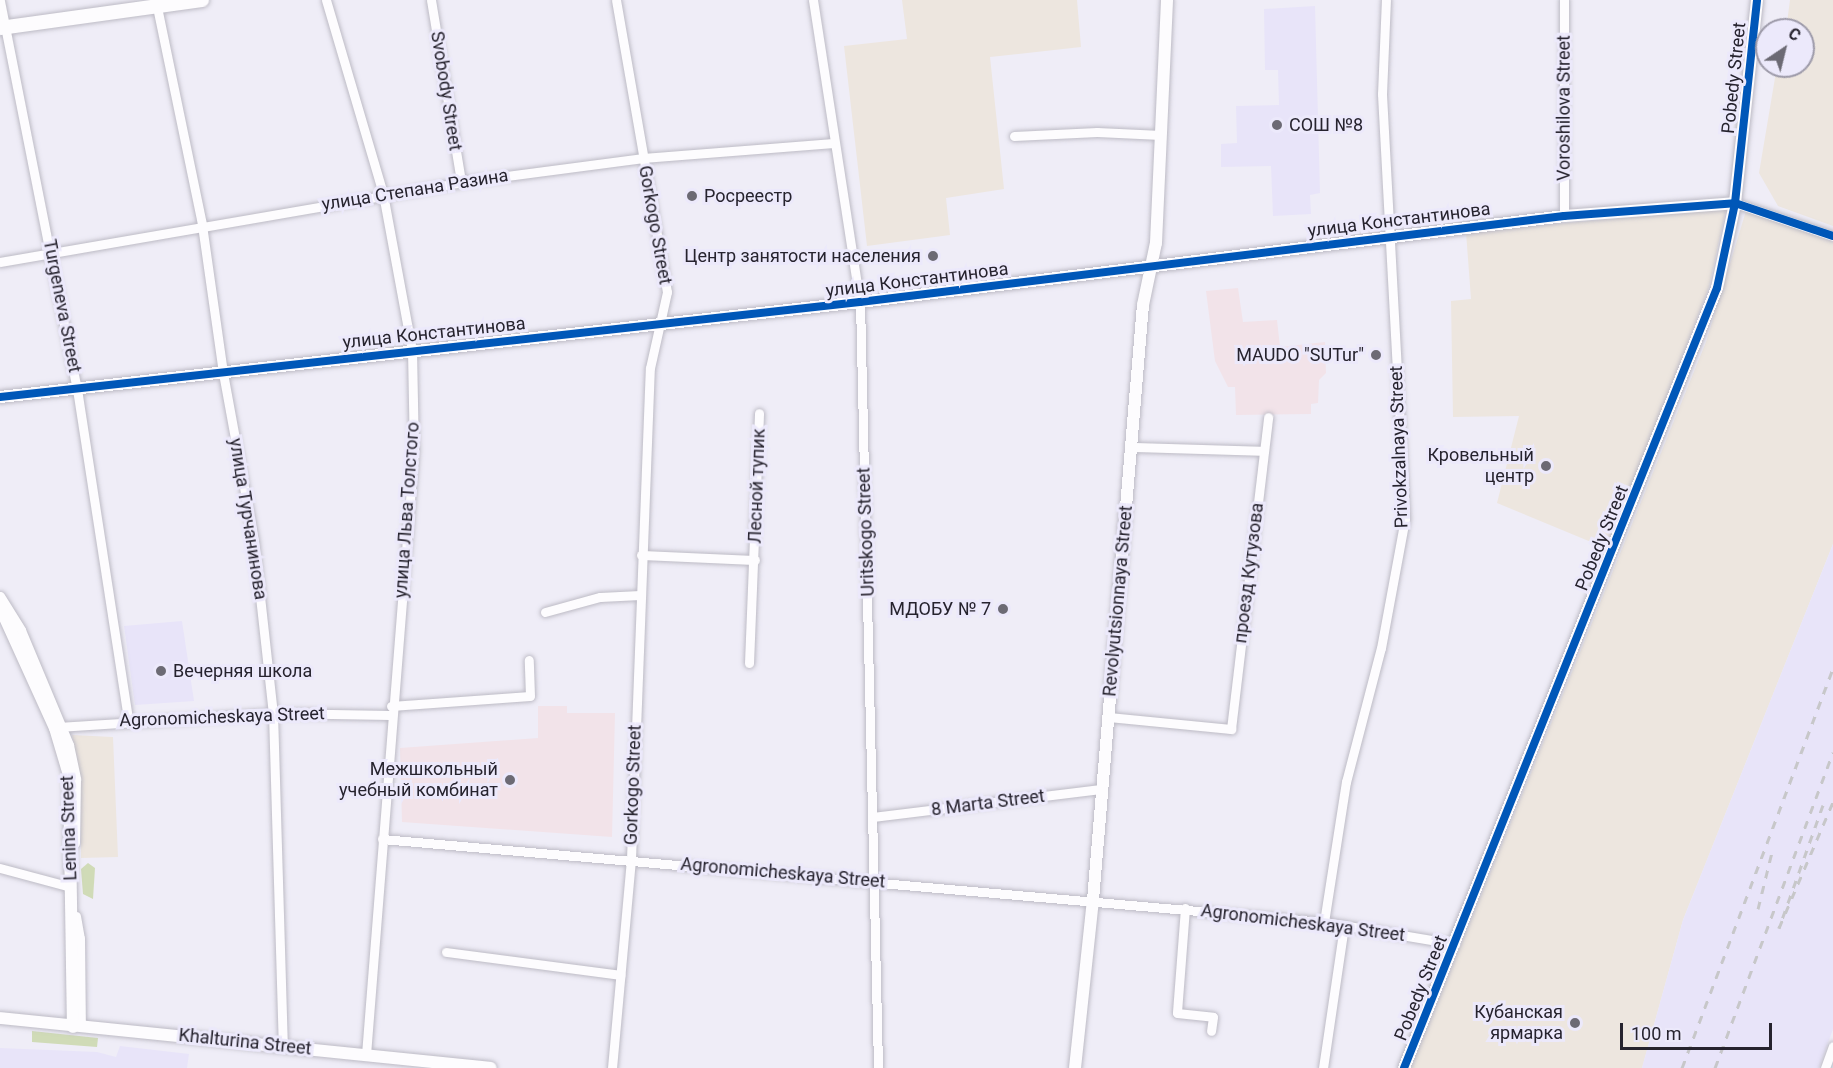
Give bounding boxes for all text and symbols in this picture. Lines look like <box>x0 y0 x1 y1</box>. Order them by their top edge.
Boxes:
north arrow <box>1755 18 1815 78</box>
street label: Pobedy Street <box>1717 21 1751 135</box>
text: С <box>1785 24 1804 45</box>
street label: Svobody Street <box>426 30 466 152</box>
street label: Voroshilova Street <box>1553 35 1575 181</box>
place label: СОШ №8 <box>1289 114 1363 136</box>
marker: СОШ №8 <box>1270 118 1284 132</box>
street label: Gorkogo Street <box>634 164 676 286</box>
street label: улица Степана Разина <box>320 165 510 215</box>
place label: Росреестр <box>704 185 792 207</box>
marker: Росреестр <box>685 189 699 203</box>
street label: улица Константинова <box>1307 198 1491 242</box>
street label: Turgeneva Street <box>39 238 85 374</box>
place label: Центр занятости населения <box>684 245 921 267</box>
marker: Центр занятости населения <box>926 249 940 263</box>
street label: улица Константинова <box>825 258 1009 302</box>
street label: улица Константинова <box>342 313 526 353</box>
place label: MAUDO "SUTur" <box>1236 344 1364 366</box>
marker: MAUDO "SUTur" <box>1369 348 1383 362</box>
street label: Privokzalnaya Street <box>1385 365 1413 529</box>
street label: улица Льва Толстого <box>390 421 424 599</box>
street label: Лесной тупик <box>744 428 770 544</box>
street label: улица Турчанинова <box>225 436 271 602</box>
place label: Кровельный центр <box>1428 445 1534 488</box>
marker: Кровельный центр <box>1539 459 1553 473</box>
street label: Uritskogo Street <box>853 467 879 597</box>
street label: Pobedy Street <box>1571 482 1633 594</box>
street label: проезд Кутузова <box>1230 502 1268 644</box>
street label: Revolyutsionnaya Street <box>1099 505 1137 697</box>
place label: МДОБУ № 7 <box>889 598 991 620</box>
marker: МДОБУ № 7 <box>996 602 1010 616</box>
place label: Вечерняя школа <box>173 660 312 682</box>
marker: Вечерняя школа <box>154 664 168 678</box>
street label: Agronomicheskaya Street <box>119 703 325 731</box>
street label: Gorkogo Street <box>620 724 646 846</box>
place label: Межшкольный учебный комбинат <box>339 759 498 802</box>
marker: Межшкольный учебный комбинат <box>503 773 517 787</box>
street label: Lenina Street <box>56 775 82 881</box>
street label: 8 Marta Street <box>930 785 1046 821</box>
street label: Agronomicheskaya Street <box>680 853 886 893</box>
street label: Agronomicheskaya Street <box>1200 900 1406 946</box>
street label: Pobedy Street <box>1390 932 1452 1044</box>
place label: Кубанская ярмарка <box>1474 1002 1563 1044</box>
scale bar <box>1623 1011 1774 1049</box>
marker: Кубанская ярмарка <box>1568 1016 1582 1030</box>
text: 100 m <box>1631 1023 1682 1044</box>
street label: Khalturina Street <box>178 1024 312 1060</box>

